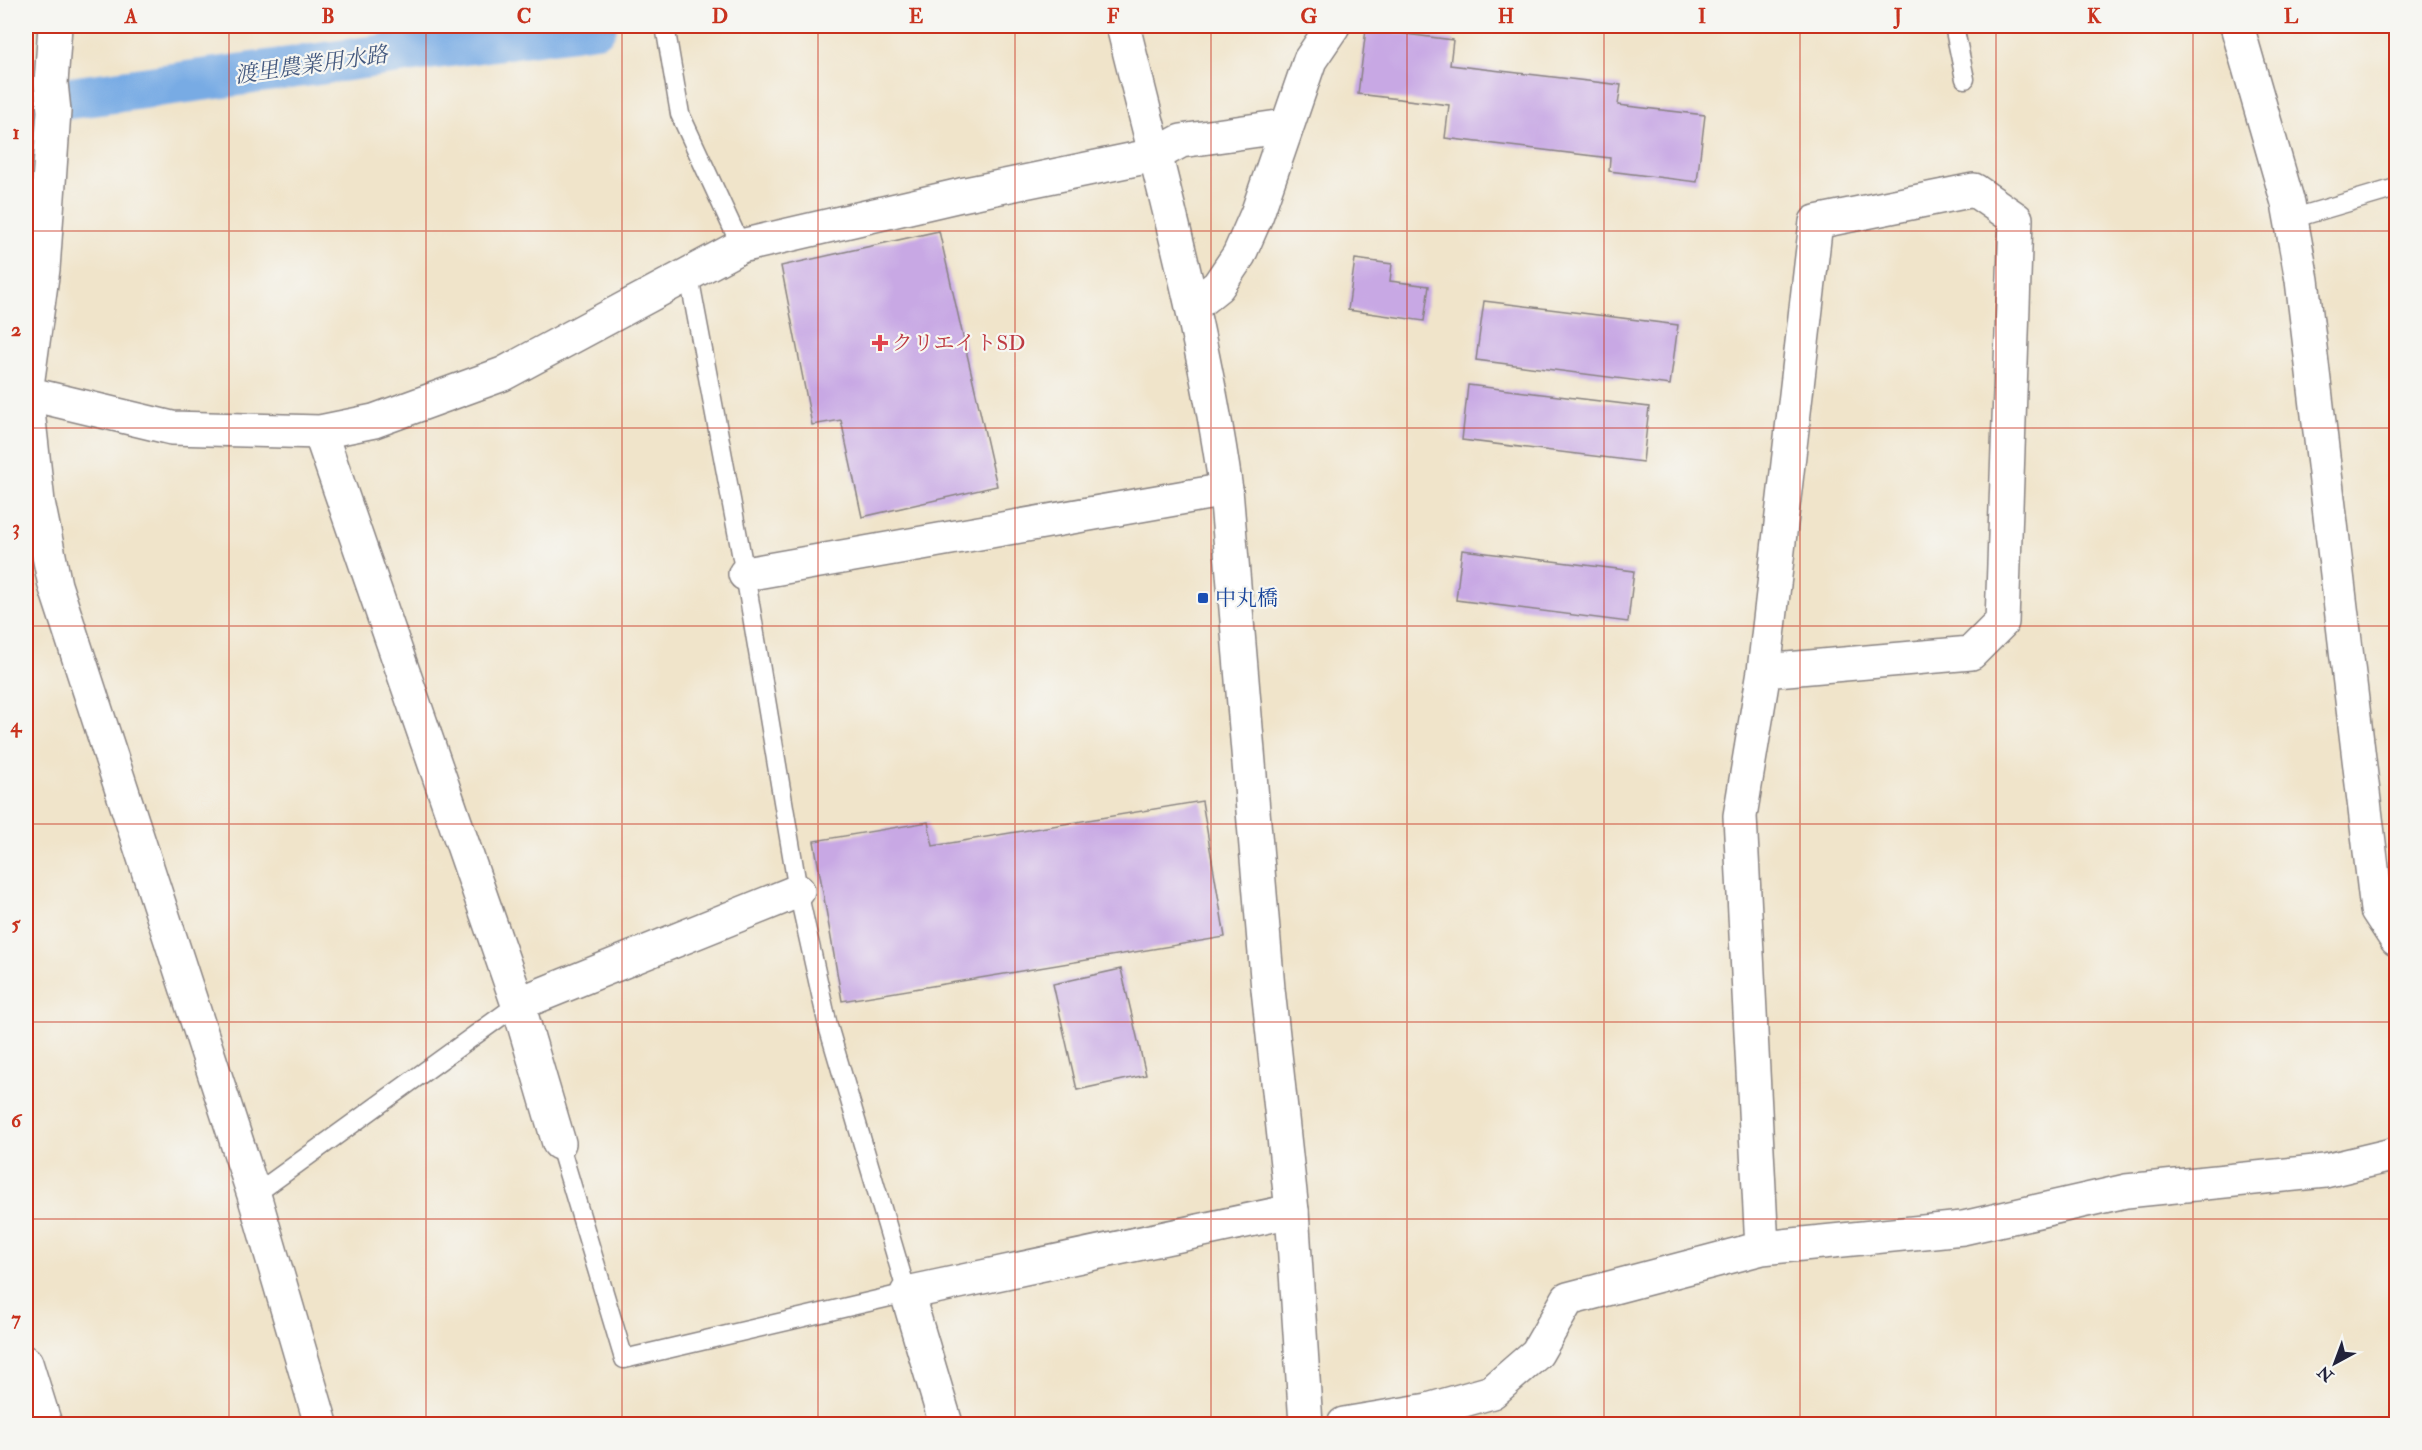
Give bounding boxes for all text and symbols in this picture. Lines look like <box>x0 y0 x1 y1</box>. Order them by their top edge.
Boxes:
text: A <box>124 4 138 29</box>
text: B <box>321 4 335 29</box>
text: C <box>517 4 531 29</box>
text: D <box>712 4 728 29</box>
text: E <box>909 4 924 29</box>
text: F <box>1107 4 1120 29</box>
text: G <box>1301 4 1318 29</box>
text: H <box>1498 4 1514 29</box>
text: I <box>1698 4 1706 29</box>
text: J <box>1893 4 1902 29</box>
text: K <box>2087 4 2102 29</box>
text: L <box>2284 4 2299 29</box>
water label: 渡里農業用水路 <box>233 40 391 90</box>
text: 1 <box>12 120 20 145</box>
text: 2 <box>11 317 21 342</box>
place label: クリエイトSD <box>892 330 1025 357</box>
marker: クリエイトSD <box>873 336 887 350</box>
text: 3 <box>12 515 20 540</box>
place label: 中丸橋 <box>1215 585 1278 612</box>
marker: 中丸橋 <box>1196 591 1210 605</box>
text: 4 <box>10 713 23 738</box>
text: 5 <box>12 911 22 936</box>
text: 6 <box>11 1108 23 1133</box>
text: 7 <box>11 1306 21 1331</box>
north arrow <box>2305 1333 2365 1393</box>
text: N <box>2313 1361 2339 1386</box>

